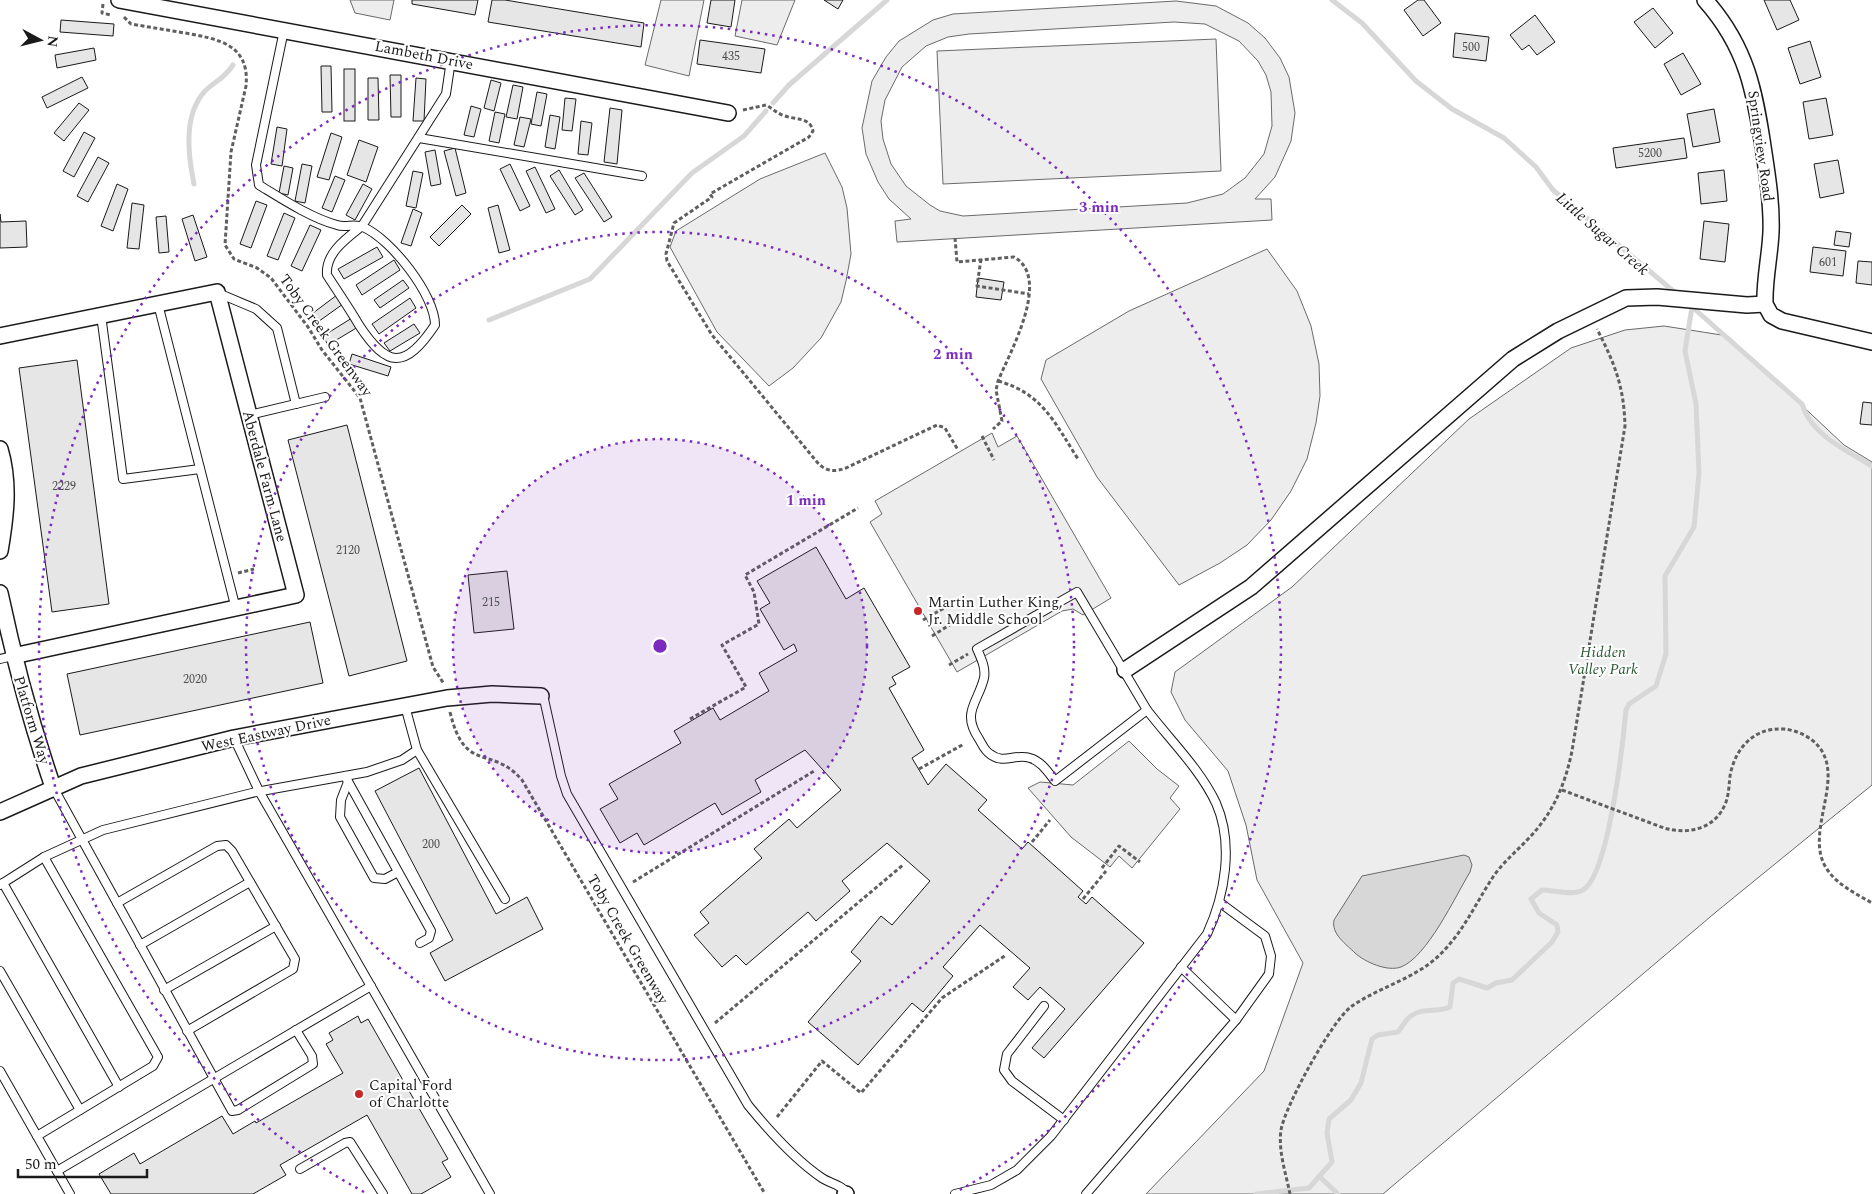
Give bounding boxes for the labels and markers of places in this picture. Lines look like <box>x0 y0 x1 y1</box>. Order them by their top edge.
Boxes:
place label: Martin Luther King, Jr. Middle School <box>928 591 1063 631</box>
marker: Martin Luther King, Jr. Middle School <box>912 605 924 617</box>
centre of rings <box>651 637 669 655</box>
place label: Capital Ford of Charlotte <box>369 1074 452 1114</box>
marker: Capital Ford of Charlotte <box>353 1088 365 1100</box>

